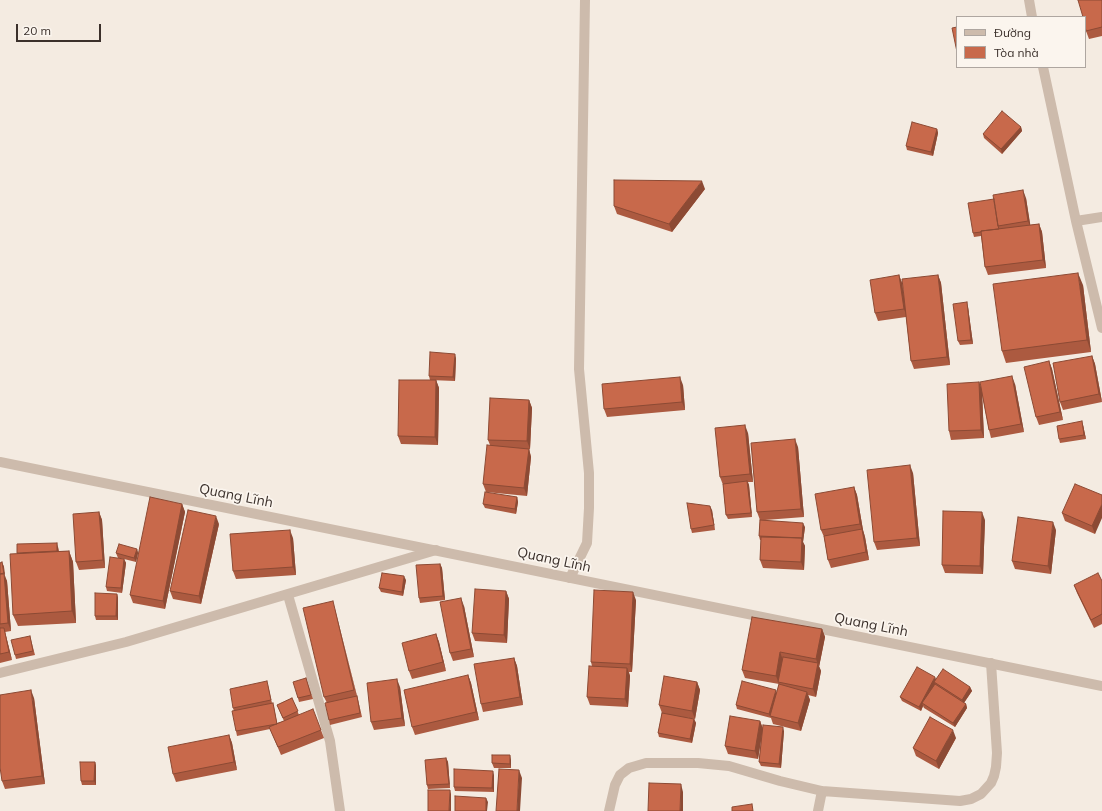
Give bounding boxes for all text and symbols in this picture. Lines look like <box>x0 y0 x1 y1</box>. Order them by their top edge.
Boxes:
scale bar <box>18 16 103 42</box>
legend <box>956 16 1086 68</box>
text: 20 m <box>23 23 51 38</box>
text: Đường <box>994 25 1031 40</box>
text: Tòa nhà <box>994 45 1039 60</box>
street label: Quang Lĩnh <box>198 481 274 511</box>
street label: Quang Lĩnh <box>516 544 592 576</box>
street label: Quang Lĩnh <box>833 610 909 640</box>

